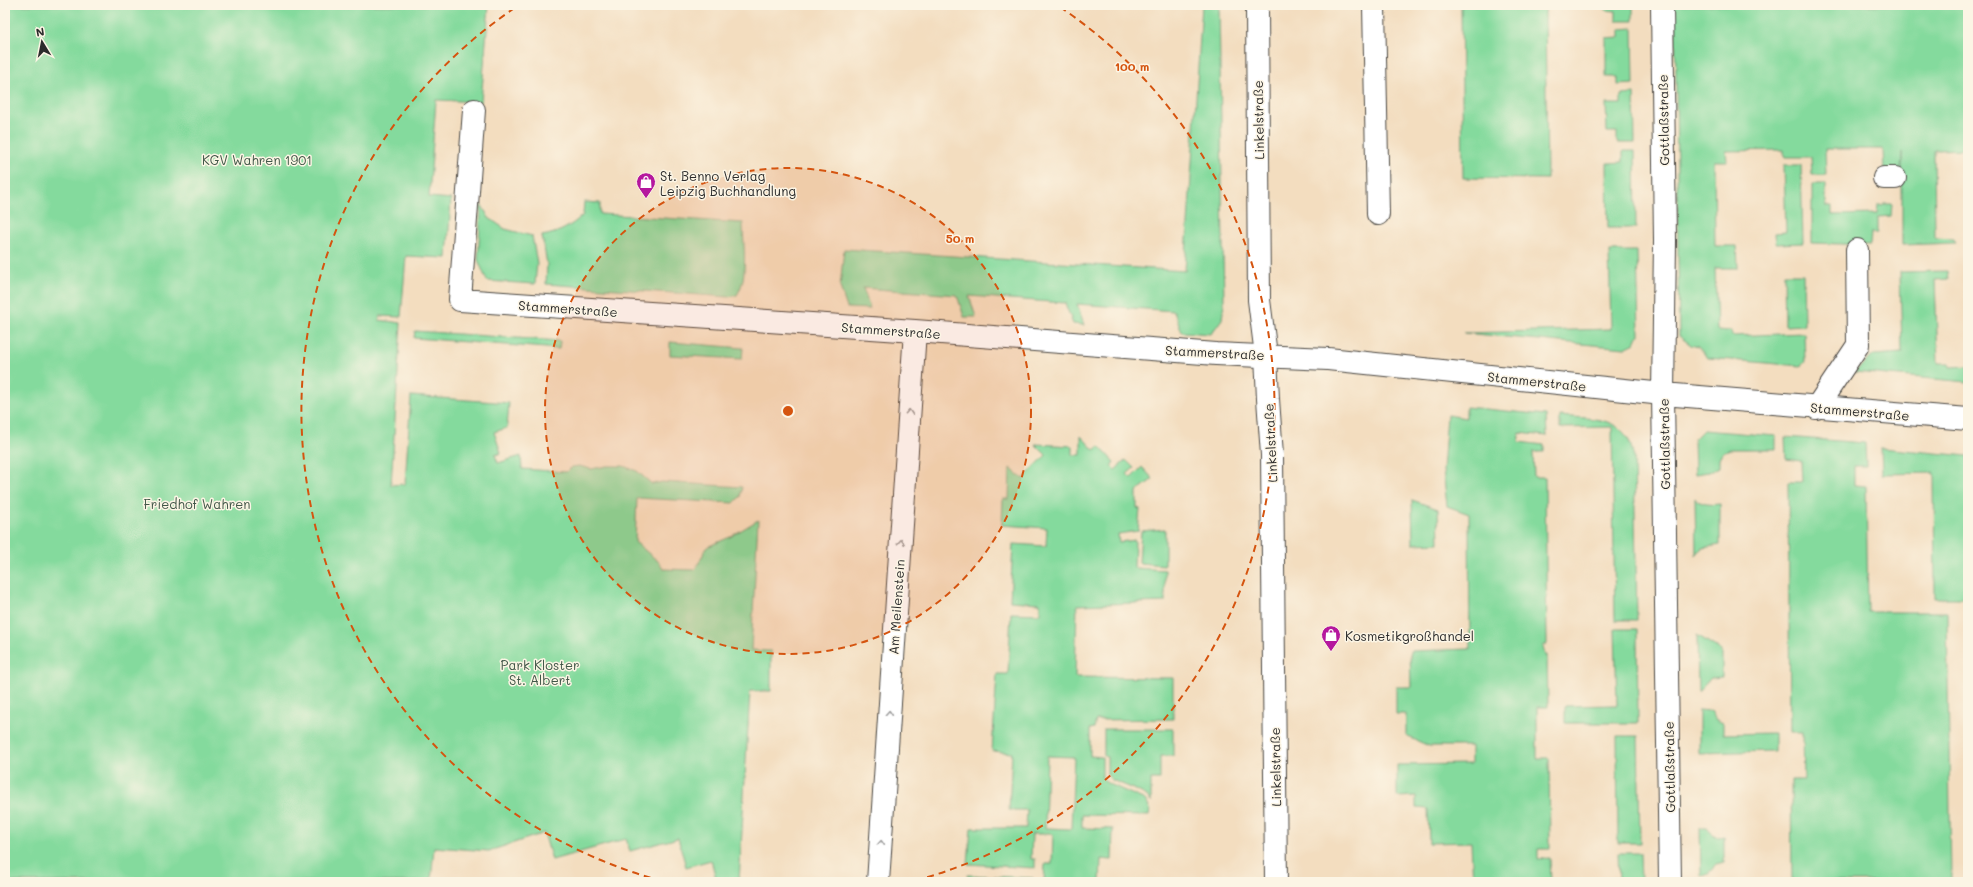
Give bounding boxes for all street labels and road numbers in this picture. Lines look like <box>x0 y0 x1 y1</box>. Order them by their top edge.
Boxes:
street label: Gottlaßstraße <box>1654 74 1672 166</box>
street label: Linkelstraße <box>1249 80 1267 160</box>
street label: Stammerstraße <box>518 296 618 320</box>
street label: Stammerstraße <box>841 318 941 342</box>
street label: Stammerstraße <box>1165 341 1265 363</box>
street label: Stammerstraße <box>1487 367 1587 395</box>
street label: Gottlaßstraße <box>1655 398 1673 490</box>
street label: Stammerstraße <box>1810 398 1910 424</box>
street label: Linkelstraße <box>1259 403 1281 483</box>
street label: Am Meilenstein <box>884 559 908 655</box>
street label: Gottlaßstraße <box>1660 721 1678 813</box>
street label: Linkelstraße <box>1266 727 1284 807</box>

